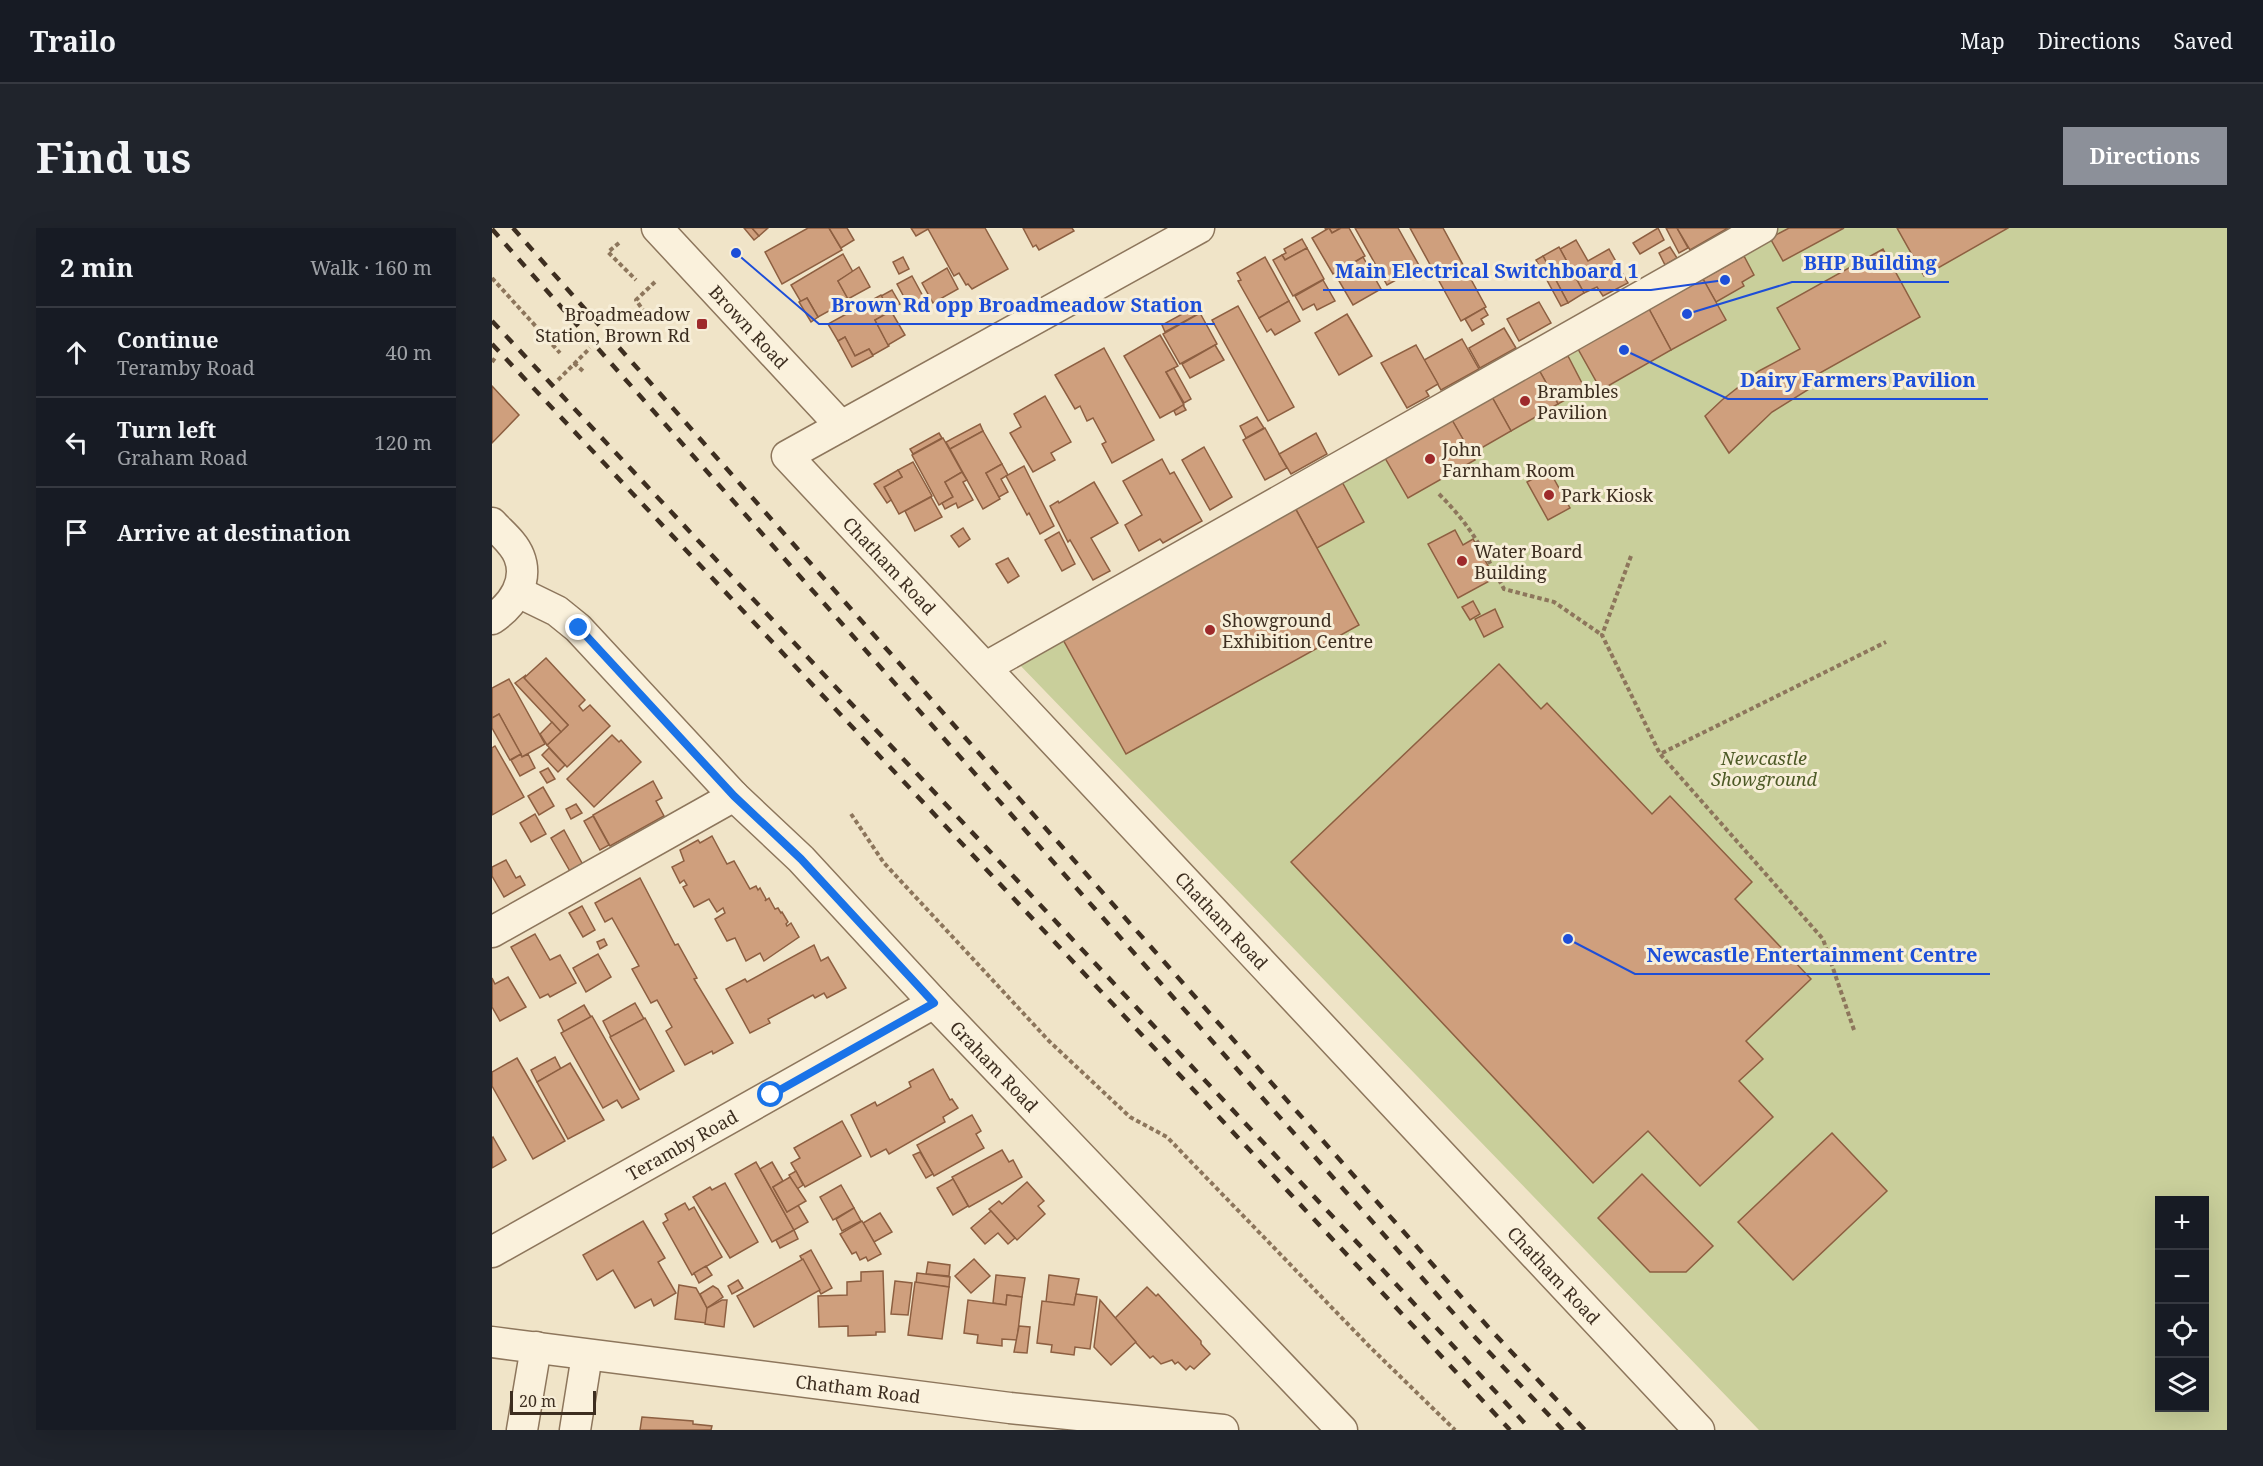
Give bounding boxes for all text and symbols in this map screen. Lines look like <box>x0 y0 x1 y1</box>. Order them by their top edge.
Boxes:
text: Trailo <box>30 22 116 60</box>
text: Map <box>1960 27 2005 55</box>
text: Directions <box>2038 27 2140 55</box>
text: Saved <box>2173 27 2233 55</box>
button: Directions <box>2063 127 2227 185</box>
text: Find us <box>36 128 191 185</box>
callout: BHP Building <box>1792 244 1949 282</box>
text: 2 min <box>60 249 134 285</box>
text: BHP Building <box>1803 249 1937 276</box>
callout: Main Electrical Switchboard 1 <box>1323 252 1651 290</box>
text: Walk · 160 m <box>310 254 432 281</box>
text: Main Electrical Switchboard 1 <box>1335 257 1639 284</box>
street label: Brown Road <box>704 280 794 374</box>
callout: Brown Rd opp Broadmeadow Station <box>819 286 1215 324</box>
text: Brown Rd opp Broadmeadow Station <box>831 291 1203 318</box>
place label: Broadmeadow Station, Brown Rd <box>535 302 690 347</box>
marker: Broadmeadow Station, Brown Rd <box>695 317 709 331</box>
text: Continue <box>117 324 219 354</box>
icon: ahead <box>60 336 93 369</box>
text: 40 m <box>386 339 432 366</box>
text: Teramby Road <box>117 354 255 381</box>
callout: Dairy Farmers Pavilion <box>1728 361 1988 399</box>
text: Dairy Farmers Pavilion <box>1740 366 1976 393</box>
place label: Brambles Pavilion <box>1537 379 1618 424</box>
marker: Brambles Pavilion <box>1518 394 1532 408</box>
text: Turn left <box>117 414 216 444</box>
icon: left <box>60 426 93 459</box>
text: 120 m <box>374 429 432 456</box>
place label: John Farnham Room <box>1441 437 1575 482</box>
text: Graham Road <box>117 444 248 471</box>
marker: John Farnham Room <box>1423 452 1437 466</box>
place label: Park Kiosk <box>1561 483 1654 507</box>
marker: Park Kiosk <box>1542 488 1556 502</box>
street label: Chatham Road <box>838 512 941 620</box>
icon: arrive <box>60 516 93 549</box>
text: Arrive at destination <box>117 517 351 547</box>
place label: Water Board Building <box>1474 539 1583 584</box>
marker: Water Board Building <box>1455 554 1469 568</box>
place label: Showground Exhibition Centre <box>1222 608 1373 653</box>
route end <box>565 614 591 640</box>
marker: Showground Exhibition Centre <box>1203 623 1217 637</box>
park label: Newcastle Showground <box>1711 746 1818 791</box>
street label: Chatham Road <box>1170 866 1273 974</box>
callout: Newcastle Entertainment Centre <box>1635 936 1990 974</box>
text: Newcastle Entertainment Centre <box>1646 941 1978 968</box>
street label: Graham Road <box>945 1015 1044 1117</box>
route start <box>757 1081 783 1107</box>
street label: Teramby Road <box>622 1104 742 1186</box>
map controls <box>2155 1196 2209 1412</box>
button: + <box>2155 1196 2209 1250</box>
street label: Chatham Road <box>1502 1221 1606 1329</box>
button: − <box>2155 1250 2209 1304</box>
button: locate <box>2155 1304 2209 1358</box>
button: layers <box>2155 1358 2209 1412</box>
street label: Chatham Road <box>794 1369 922 1408</box>
scale bar <box>510 1388 596 1416</box>
text: 20 m <box>519 1390 556 1412</box>

